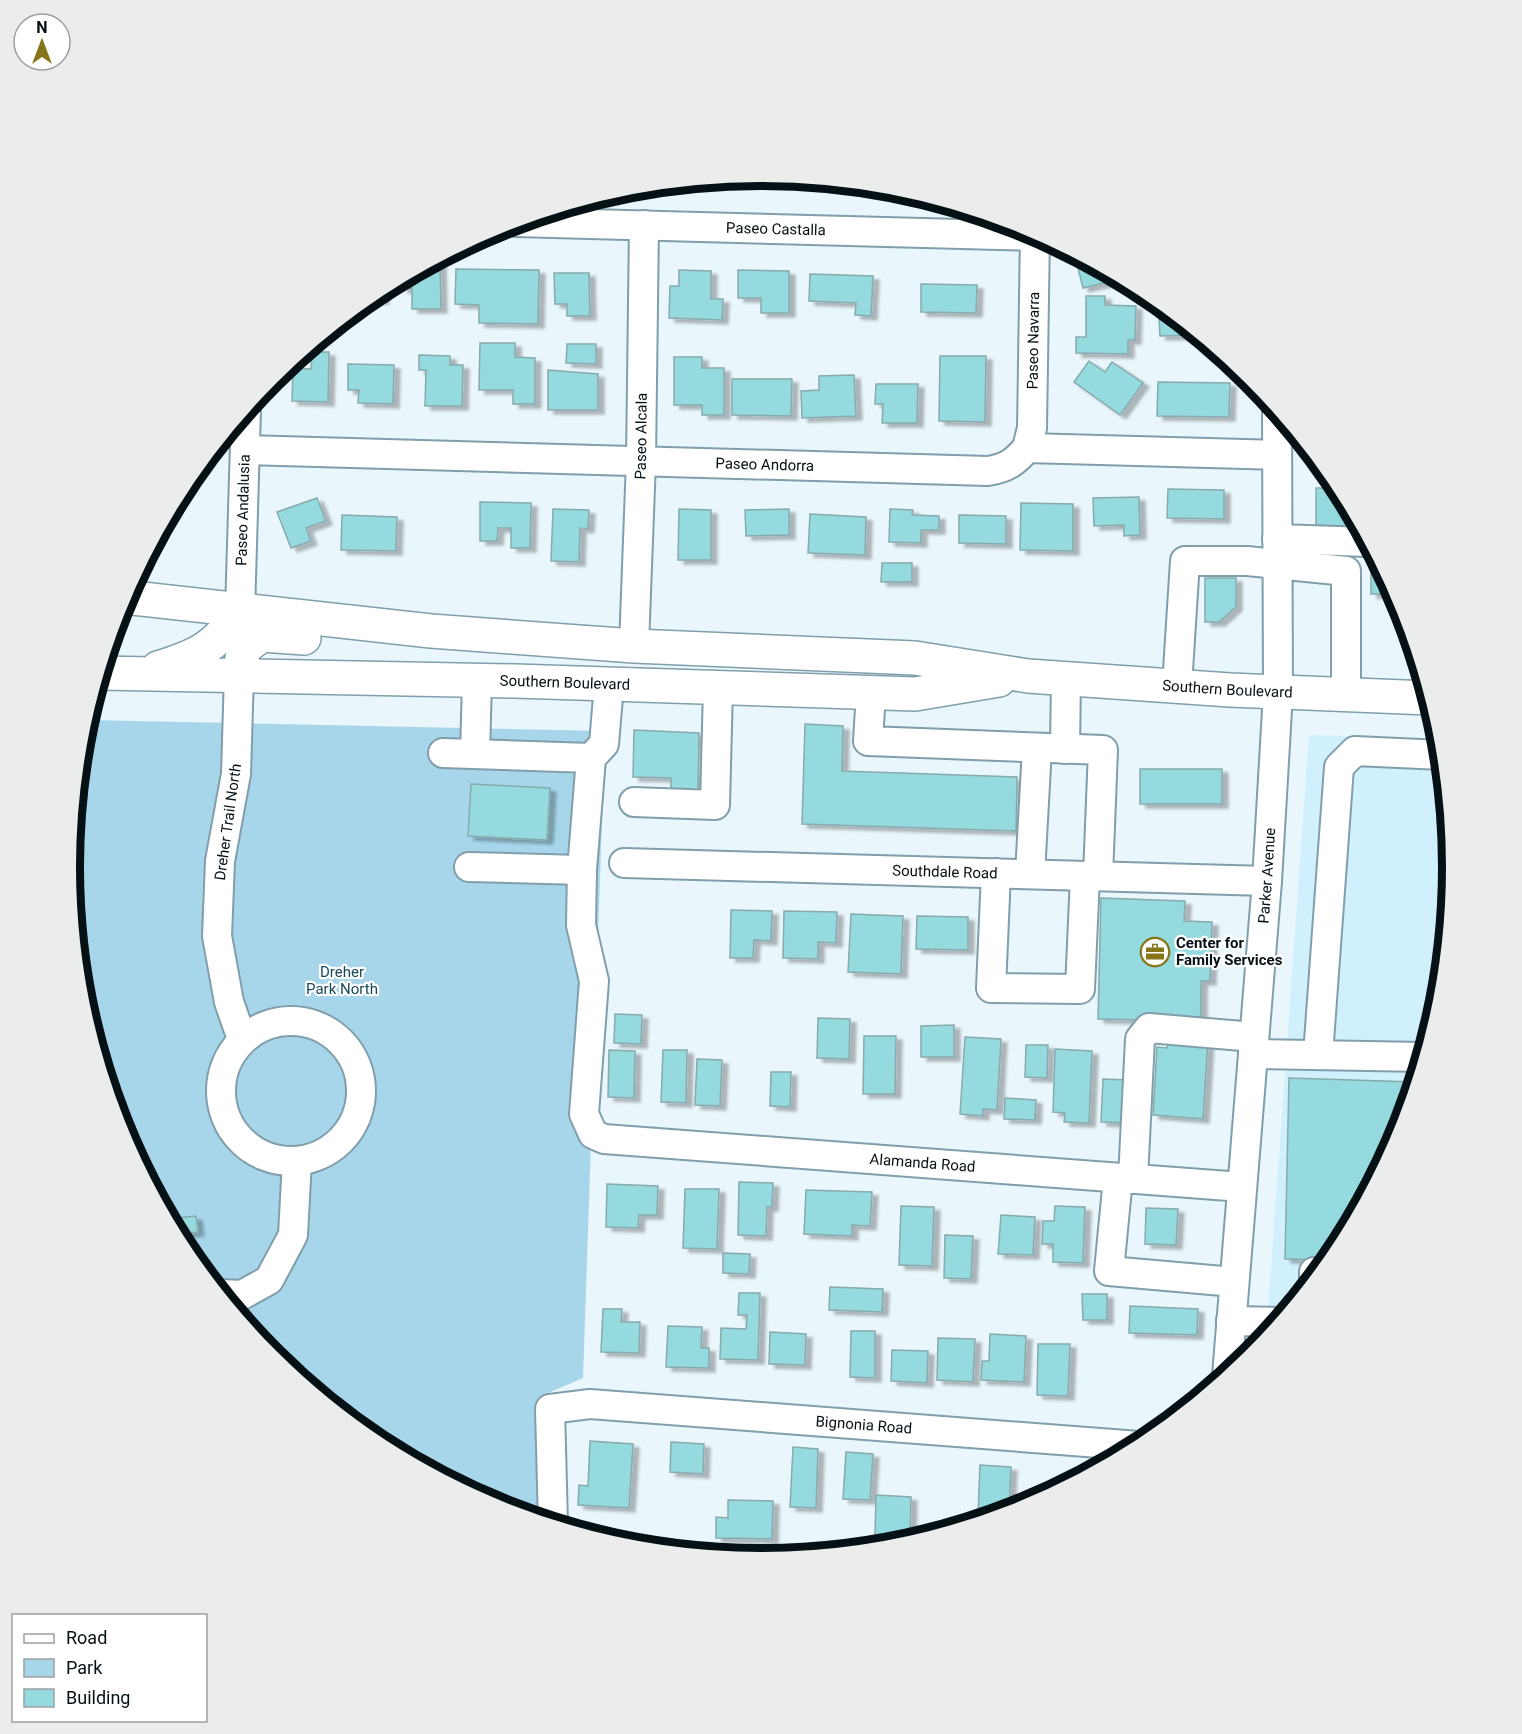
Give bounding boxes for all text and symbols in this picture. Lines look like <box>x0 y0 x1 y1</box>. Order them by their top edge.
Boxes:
north arrow <box>12 12 72 72</box>
text: N <box>36 18 48 37</box>
street label: Paseo Castalla <box>726 219 826 239</box>
street label: Paseo Navarra <box>1024 292 1043 390</box>
street label: Paseo Alcala <box>631 393 651 480</box>
street label: Paseo Andalusia <box>232 454 254 566</box>
street label: Paseo Andorra <box>715 454 814 475</box>
street label: Southern Boulevard <box>500 672 630 694</box>
street label: Southern Boulevard <box>1162 676 1293 702</box>
street label: Dreher Trail North <box>211 762 245 882</box>
street label: Parker Avenue <box>1255 827 1279 924</box>
street label: Southdale Road <box>892 862 998 882</box>
place label: Center for Family Services <box>1176 934 1283 969</box>
office icon: Center for Family Services <box>1139 936 1171 968</box>
park label: Dreher Park North <box>306 963 378 998</box>
street label: Alamanda Road <box>869 1150 976 1176</box>
street label: Bignonia Road <box>815 1412 913 1438</box>
legend <box>12 1614 207 1722</box>
text: Road <box>66 1627 107 1648</box>
text: Park <box>66 1657 103 1678</box>
text: Building <box>66 1687 130 1708</box>

